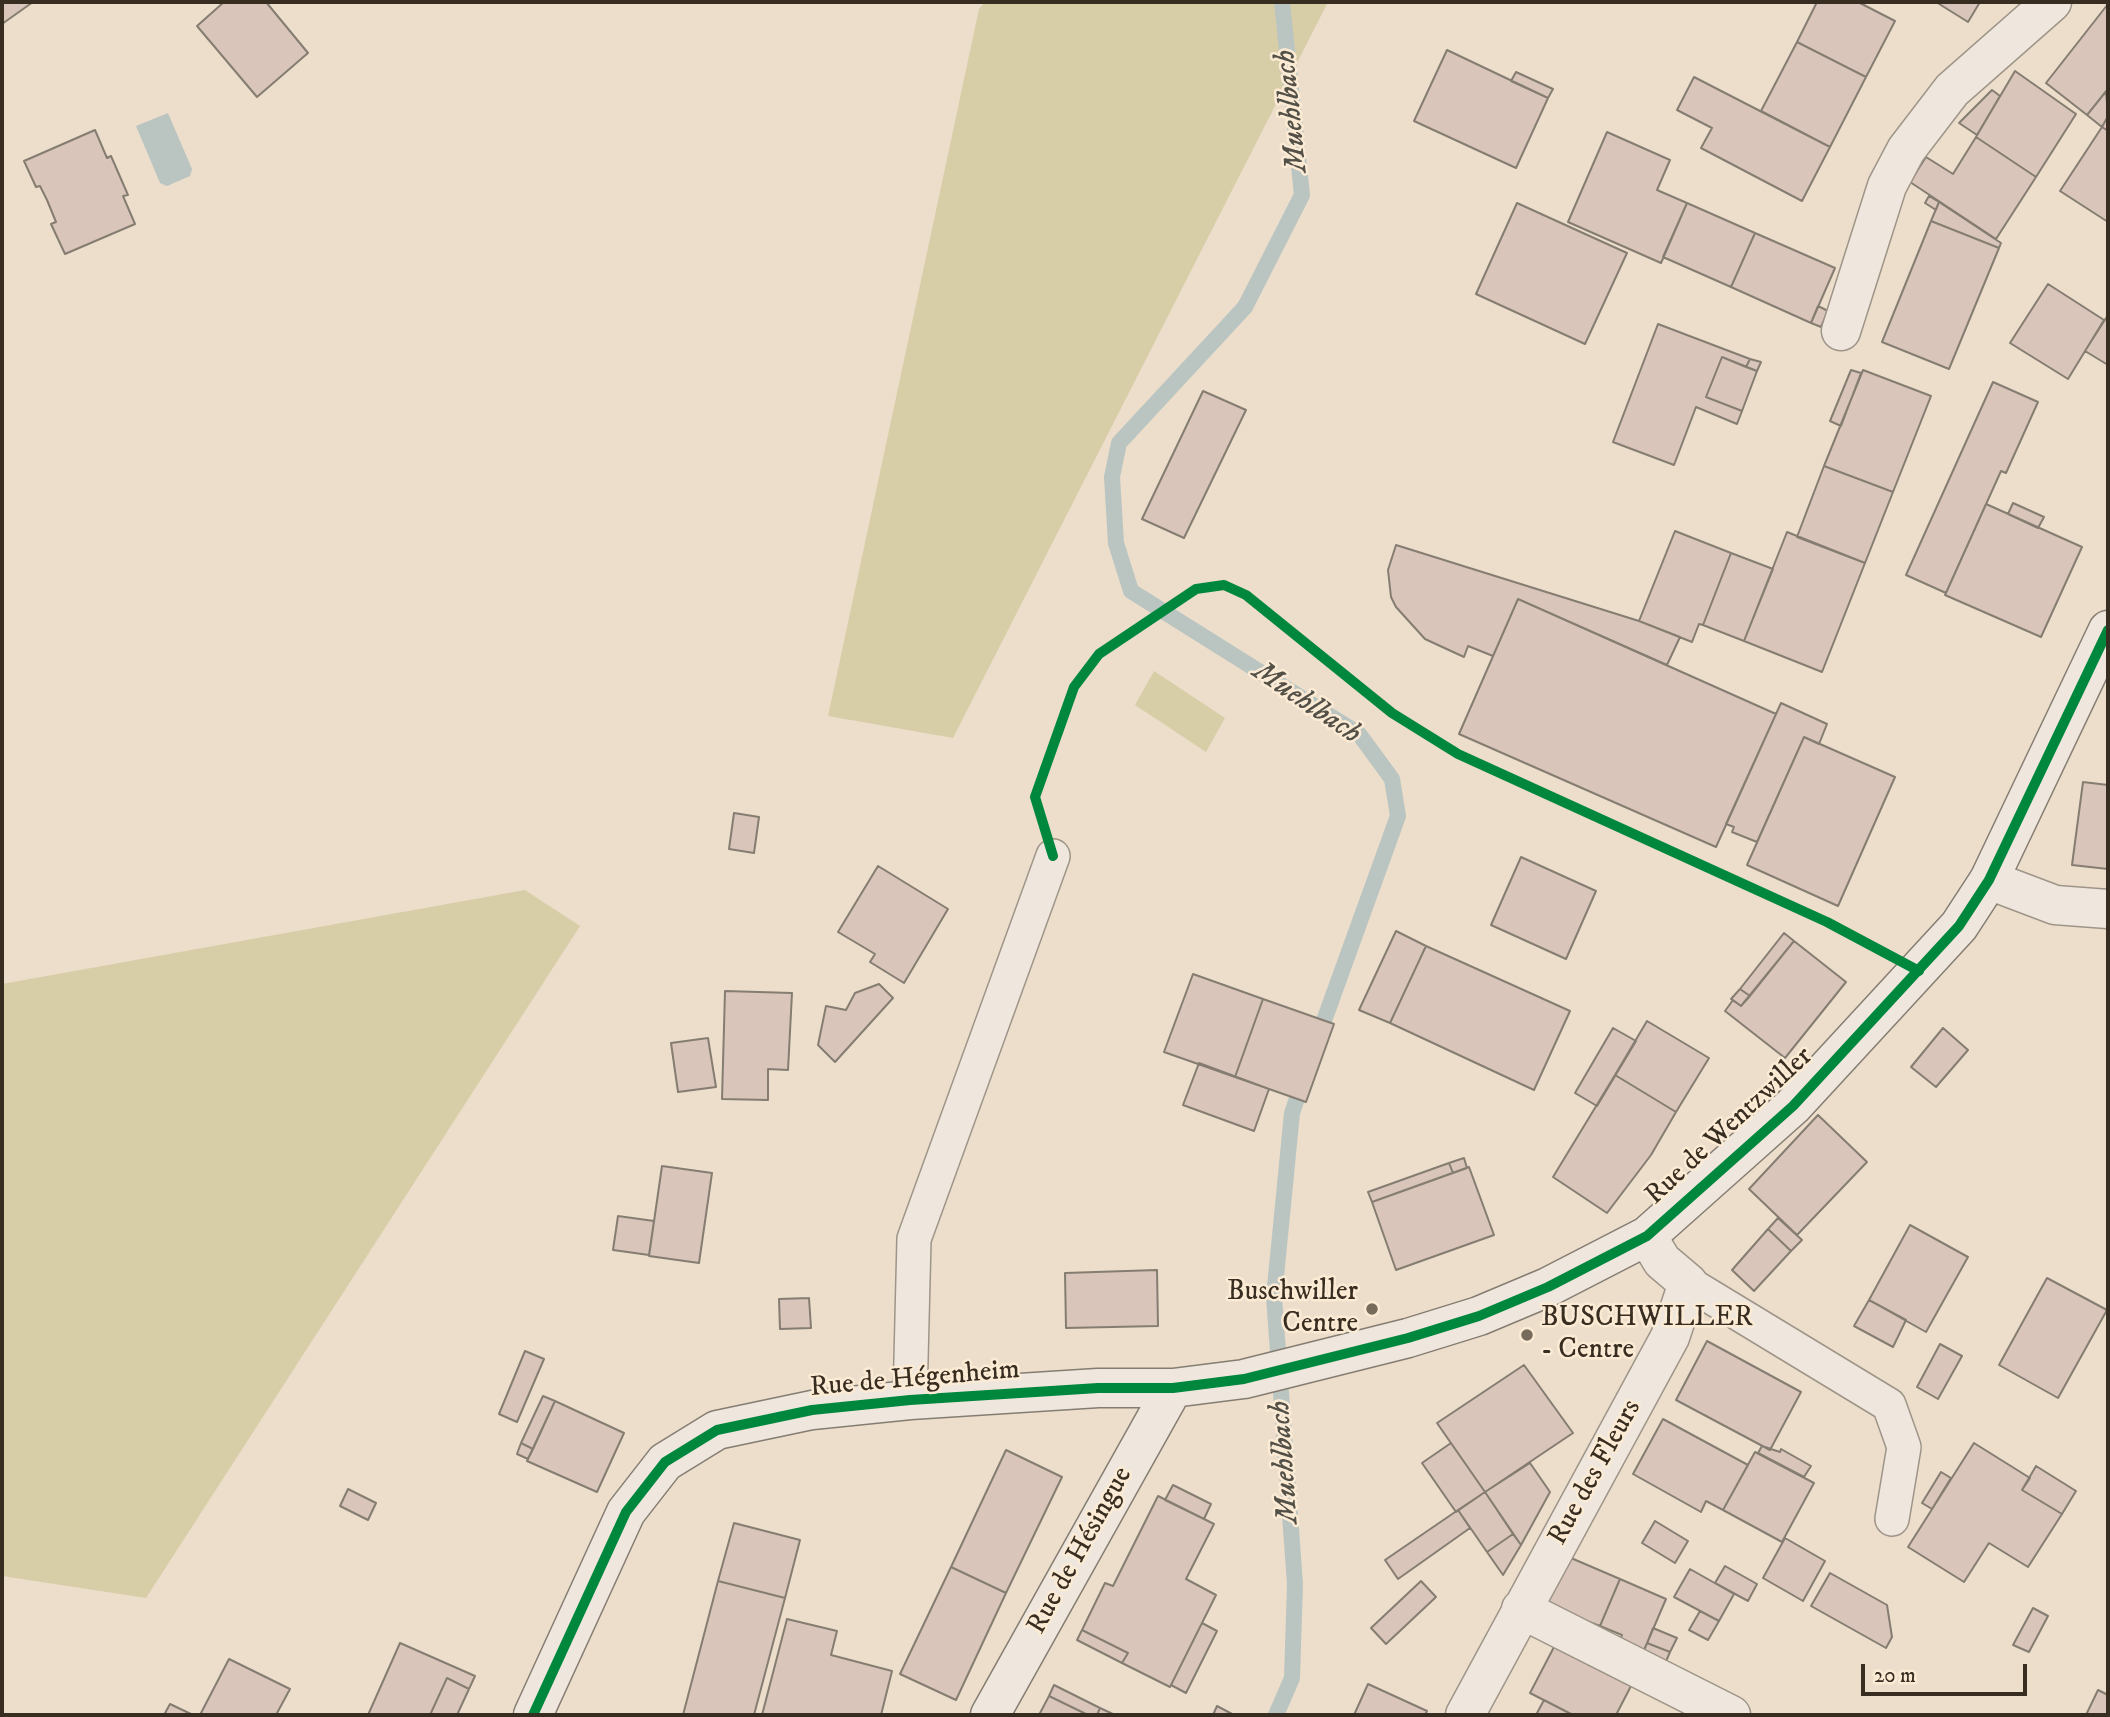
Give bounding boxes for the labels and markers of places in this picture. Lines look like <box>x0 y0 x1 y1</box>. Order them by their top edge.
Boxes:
place label: Buschwiller Centre <box>1227 1276 1358 1342</box>
marker: Buschwiller Centre <box>1364 1301 1380 1317</box>
place label: BUSCHWILLER - Centre <box>1541 1302 1753 1368</box>
marker: BUSCHWILLER - Centre <box>1519 1327 1535 1343</box>

